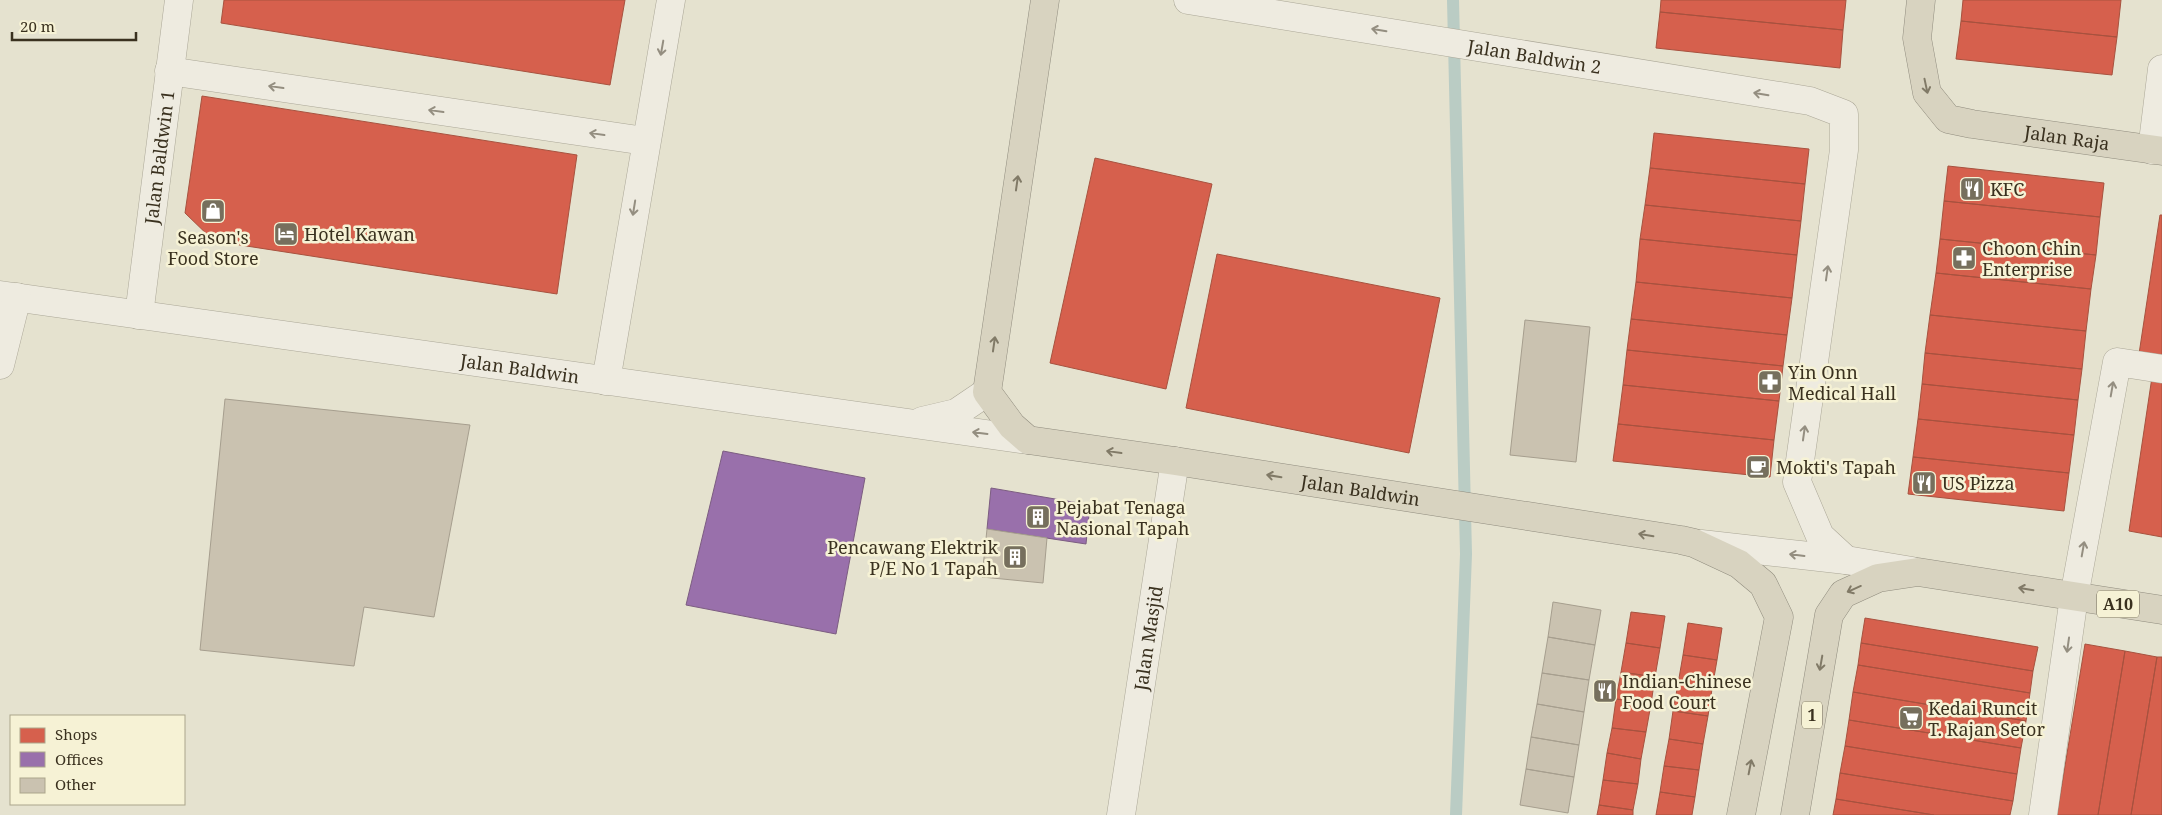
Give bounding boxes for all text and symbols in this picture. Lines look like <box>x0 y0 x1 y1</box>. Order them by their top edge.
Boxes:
scale bar <box>12 10 136 42</box>
text: 20 m <box>20 16 55 36</box>
one-way arrow <box>1371 25 1387 35</box>
street label: Jalan Baldwin 2 <box>1465 33 1603 79</box>
one-way arrow <box>657 40 667 56</box>
one-way arrow <box>1922 77 1931 93</box>
one-way arrow <box>268 82 284 92</box>
one-way arrow <box>1754 88 1770 98</box>
street label: Jalan Baldwin 1 <box>139 89 179 227</box>
one-way arrow <box>429 105 445 115</box>
street label: Jalan Raja <box>2022 119 2111 155</box>
one-way arrow <box>589 129 605 139</box>
one-way arrow <box>1013 175 1023 191</box>
restaurant icon: KFC <box>1959 176 1985 202</box>
place label: KFC <box>1990 177 2024 201</box>
shop icon: Season's Food Store <box>200 198 226 224</box>
one-way arrow <box>629 200 639 216</box>
hotel icon: Hotel Kawan <box>273 221 299 247</box>
place label: Hotel Kawan <box>304 222 415 246</box>
place label: Season's Food Store <box>167 225 259 270</box>
place label: Choon Chin Enterprise <box>1982 236 2082 281</box>
pharmacy icon: Choon Chin Enterprise <box>1951 245 1977 271</box>
one-way arrow <box>1822 265 1832 281</box>
one-way arrow <box>989 336 999 352</box>
street label: Jalan Baldwin <box>458 348 581 389</box>
place label: Yin Onn Medical Hall <box>1787 360 1897 405</box>
pharmacy icon: Yin Onn Medical Hall <box>1757 369 1783 395</box>
one-way arrow <box>2108 382 2117 398</box>
one-way arrow <box>1799 426 1809 442</box>
one-way arrow <box>972 428 988 438</box>
one-way arrow <box>1106 447 1122 457</box>
cafe icon: Mokti's Tapah <box>1745 454 1771 480</box>
place label: Mokti's Tapah <box>1776 455 1896 479</box>
street label: Jalan Baldwin <box>1298 469 1422 511</box>
restaurant icon: US Pizza <box>1911 470 1937 496</box>
one-way arrow <box>1267 471 1283 481</box>
place label: US Pizza <box>1942 471 2015 495</box>
place label: Pejabat Tenaga Nasional Tapah <box>1056 495 1189 540</box>
building icon: Pejabat Tenaga Nasional Tapah <box>1025 504 1051 530</box>
one-way arrow <box>1638 530 1654 540</box>
place label: Pencawang Elektrik P/E No 1 Tapah <box>827 535 998 580</box>
one-way arrow <box>2079 541 2089 557</box>
building icon: Pencawang Elektrik P/E No 1 Tapah <box>1002 544 1028 570</box>
one-way arrow <box>1789 550 1805 560</box>
street label: Jalan Masjid <box>1128 584 1168 693</box>
one-way arrow <box>1847 584 1862 594</box>
one-way arrow <box>2019 584 2035 594</box>
road number: A10 <box>2097 590 2139 618</box>
one-way arrow <box>2062 637 2072 653</box>
one-way arrow <box>1816 655 1826 671</box>
place label: Indian-Chinese Food Court <box>1622 669 1752 714</box>
restaurant icon: Indian-Chinese Food Court <box>1592 678 1618 704</box>
place label: Kedai Runcit T. Rajan Setor <box>1928 696 2046 741</box>
road number: 1 <box>1802 702 1822 728</box>
supermarket icon: Kedai Runcit T. Rajan Setor <box>1898 705 1924 731</box>
legend <box>10 715 185 805</box>
text: Shops <box>55 724 98 744</box>
text: Offices <box>55 749 104 769</box>
one-way arrow <box>1745 760 1755 776</box>
text: Other <box>55 774 96 794</box>

